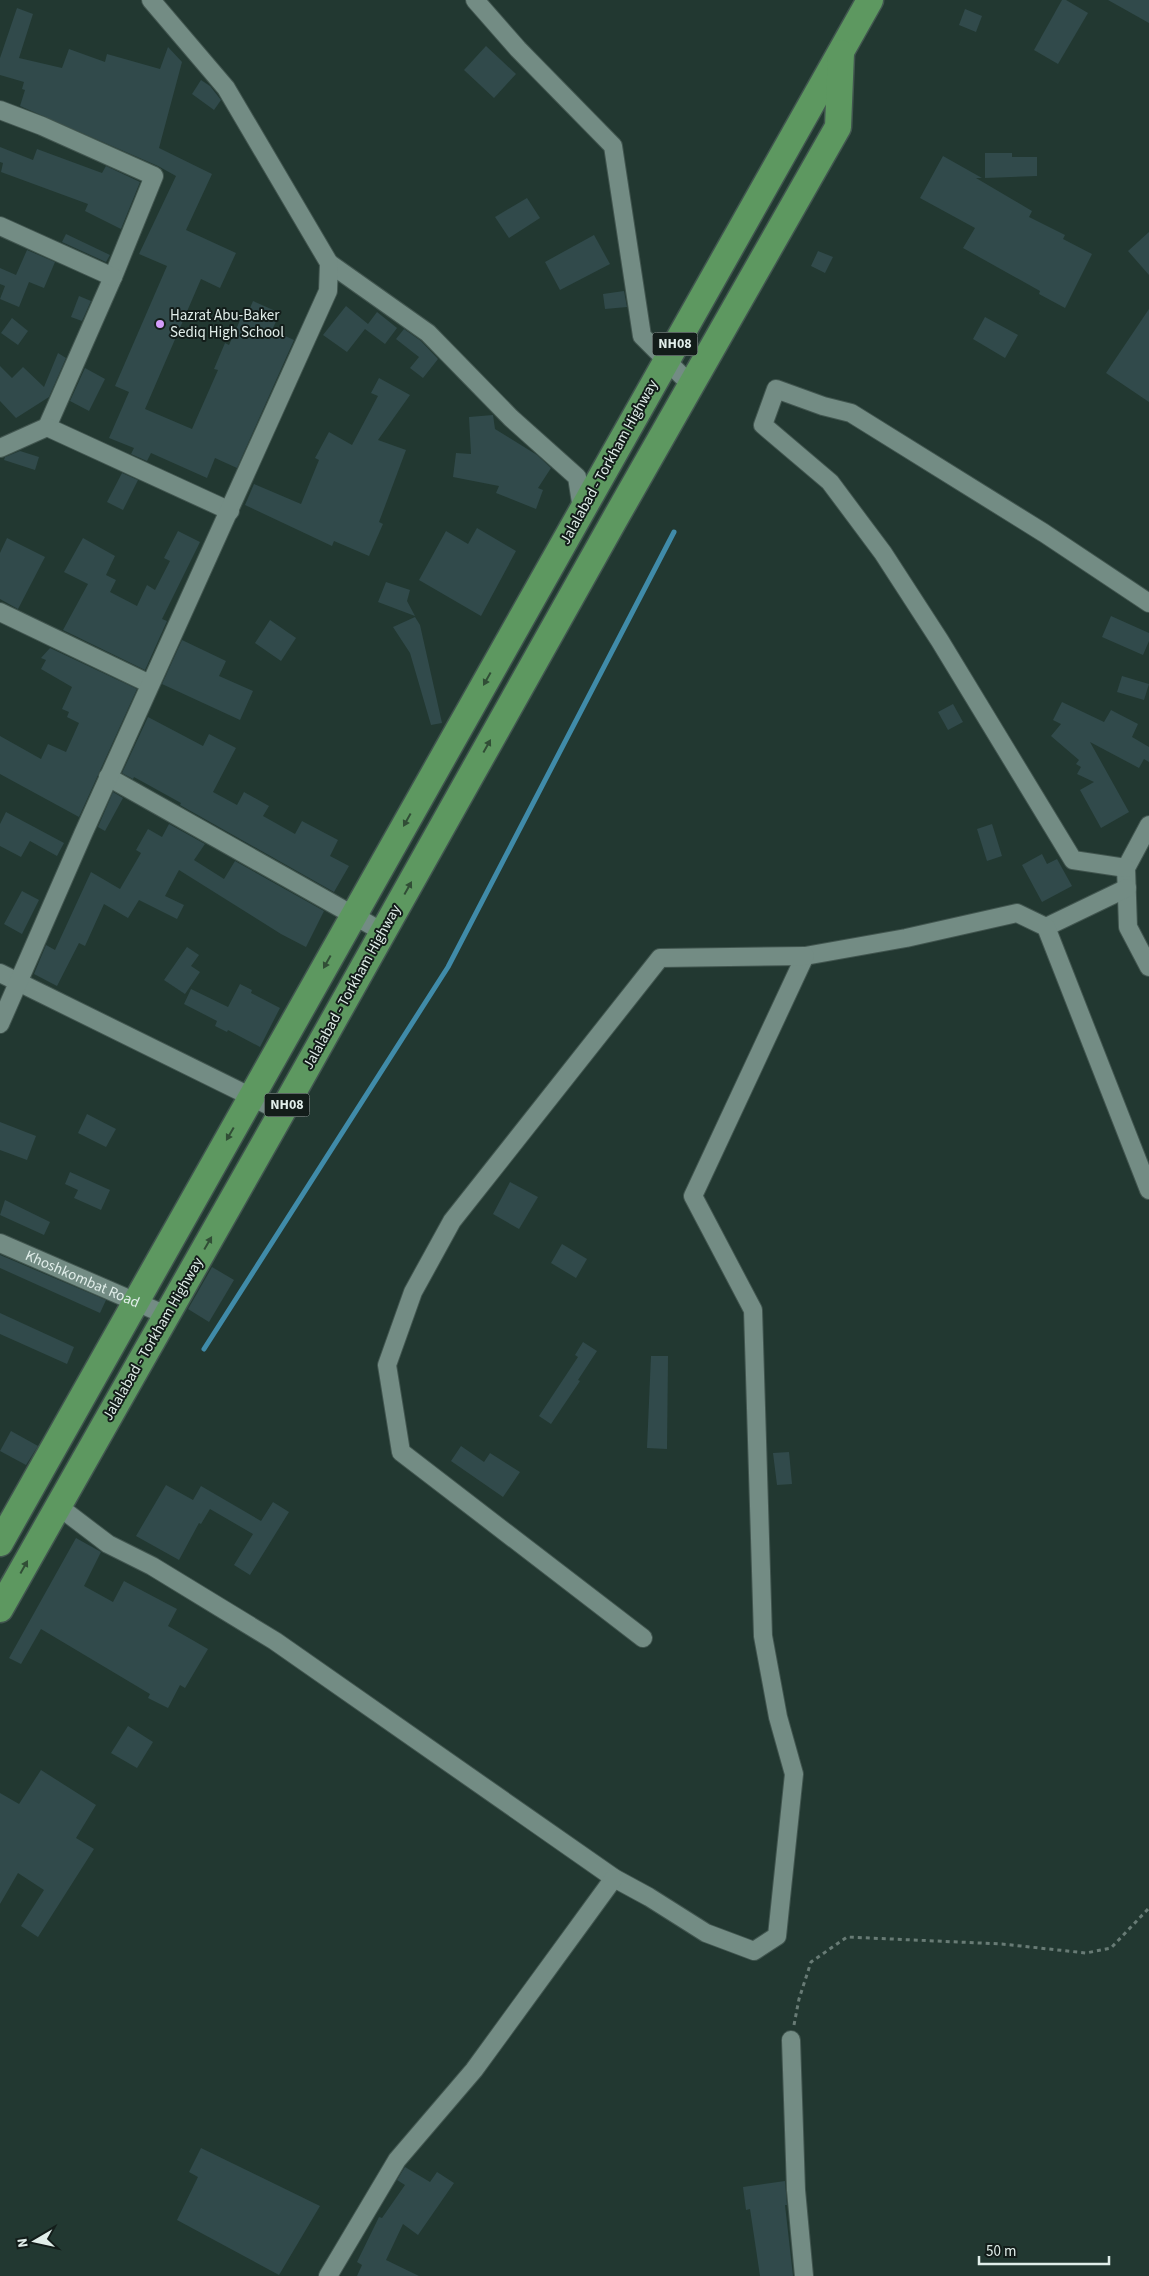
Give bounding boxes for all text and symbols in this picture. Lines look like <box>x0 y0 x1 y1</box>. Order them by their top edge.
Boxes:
place label: Hazrat Abu-Baker Sediq High School <box>170 305 284 343</box>
marker: Hazrat Abu-Baker Sediq High School <box>154 318 166 330</box>
road number: NH08 <box>652 332 698 356</box>
street label: Jalalabad - Torkham Highway <box>555 376 663 548</box>
one-way arrow <box>482 672 491 685</box>
one-way arrow <box>483 739 492 752</box>
one-way arrow <box>403 813 411 828</box>
one-way arrow <box>404 880 412 895</box>
street label: Jalalabad - Torkham Highway <box>298 901 406 1073</box>
one-way arrow <box>323 955 332 969</box>
road number: NH08 <box>264 1094 310 1116</box>
one-way arrow <box>226 1127 235 1141</box>
one-way arrow <box>203 1236 212 1249</box>
street label: Khoshkombat Road <box>22 1245 143 1313</box>
street label: Jalalabad - Torkham Highway <box>98 1253 208 1425</box>
one-way arrow <box>20 1559 28 1574</box>
north arrow <box>10 2216 60 2266</box>
scale bar <box>979 2234 1109 2266</box>
text: N <box>13 2237 34 2249</box>
text: 50 m <box>986 2241 1016 2262</box>

